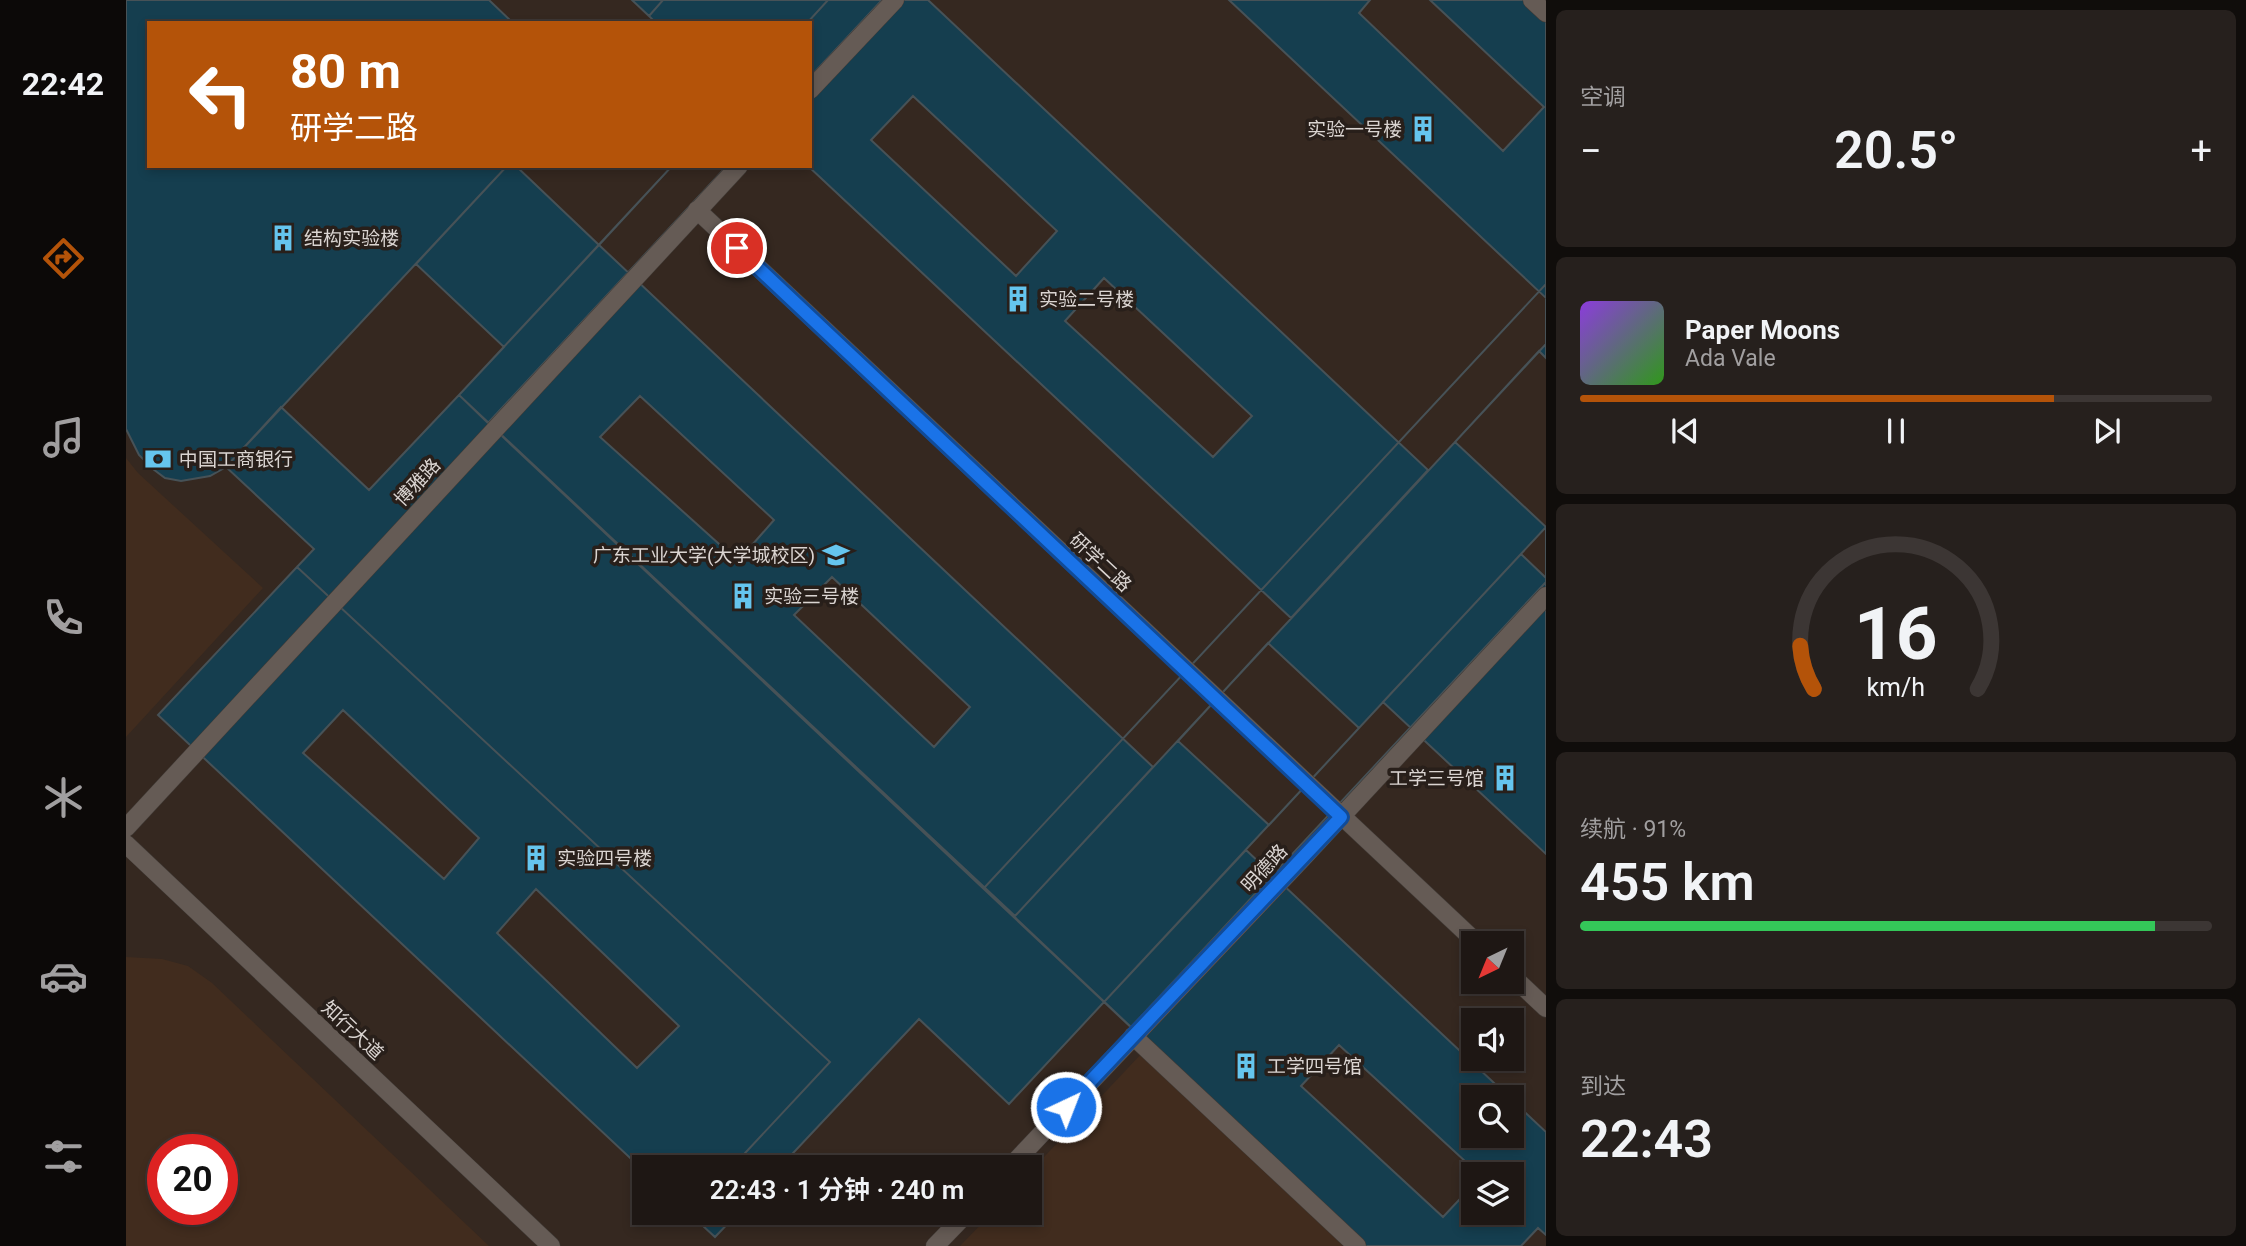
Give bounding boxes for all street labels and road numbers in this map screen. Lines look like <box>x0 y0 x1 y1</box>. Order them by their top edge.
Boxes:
street label: 博雅路 <box>390 454 445 511</box>
street label: 研学二路 <box>1065 528 1136 597</box>
street label: 明德路 <box>1237 840 1292 897</box>
street label: 知行大道 <box>317 996 388 1065</box>

